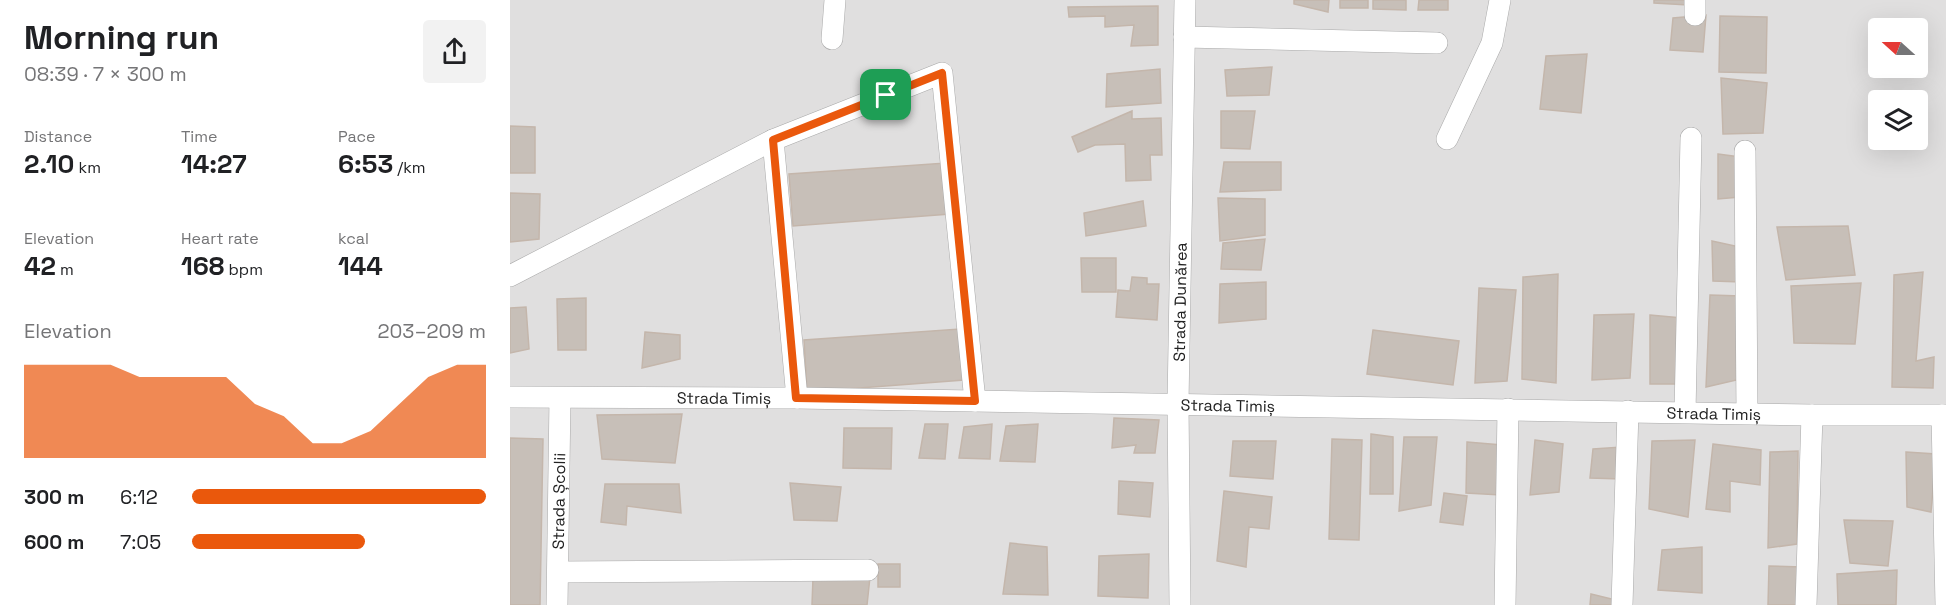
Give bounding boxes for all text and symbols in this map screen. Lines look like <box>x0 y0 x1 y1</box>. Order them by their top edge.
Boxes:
text: Morning run <box>24 17 219 59</box>
north arrow <box>1868 18 1928 78</box>
map controls <box>1868 18 1928 150</box>
button: share <box>423 20 486 83</box>
text: 08:39 · 7 × 300 m <box>24 61 187 87</box>
pin <box>860 69 911 120</box>
icon: arrive <box>869 78 902 111</box>
button: layers <box>1868 90 1928 150</box>
text: Distance <box>24 126 92 147</box>
text: Time <box>181 126 217 147</box>
text: Pace <box>338 126 375 147</box>
text: 2.10 <box>24 147 74 181</box>
text: 14:27 <box>181 147 247 181</box>
text: 6:53 <box>338 147 393 181</box>
text: km <box>74 157 101 178</box>
text: /km <box>393 157 426 178</box>
text: Elevation <box>24 228 94 249</box>
text: Heart rate <box>181 228 259 249</box>
text: kcal <box>338 228 369 249</box>
street label: Strada Dunărea <box>1169 242 1192 362</box>
text: 42 <box>24 249 56 283</box>
text: 168 <box>181 249 224 283</box>
text: 144 <box>338 249 383 283</box>
text: m <box>56 259 74 280</box>
text: bpm <box>224 259 263 280</box>
text: Elevation <box>24 318 112 344</box>
text: 203–209 m <box>377 318 486 344</box>
street label: Strada Timiș <box>677 388 771 409</box>
street label: Strada Timiș <box>1181 394 1275 417</box>
street label: Strada Timiș <box>1666 403 1761 425</box>
street label: Strada Școlii <box>548 453 570 549</box>
text: 300 m <box>24 484 84 510</box>
text: 6:12 <box>120 484 158 510</box>
text: 600 m <box>24 529 84 555</box>
text: 7:05 <box>120 529 161 555</box>

